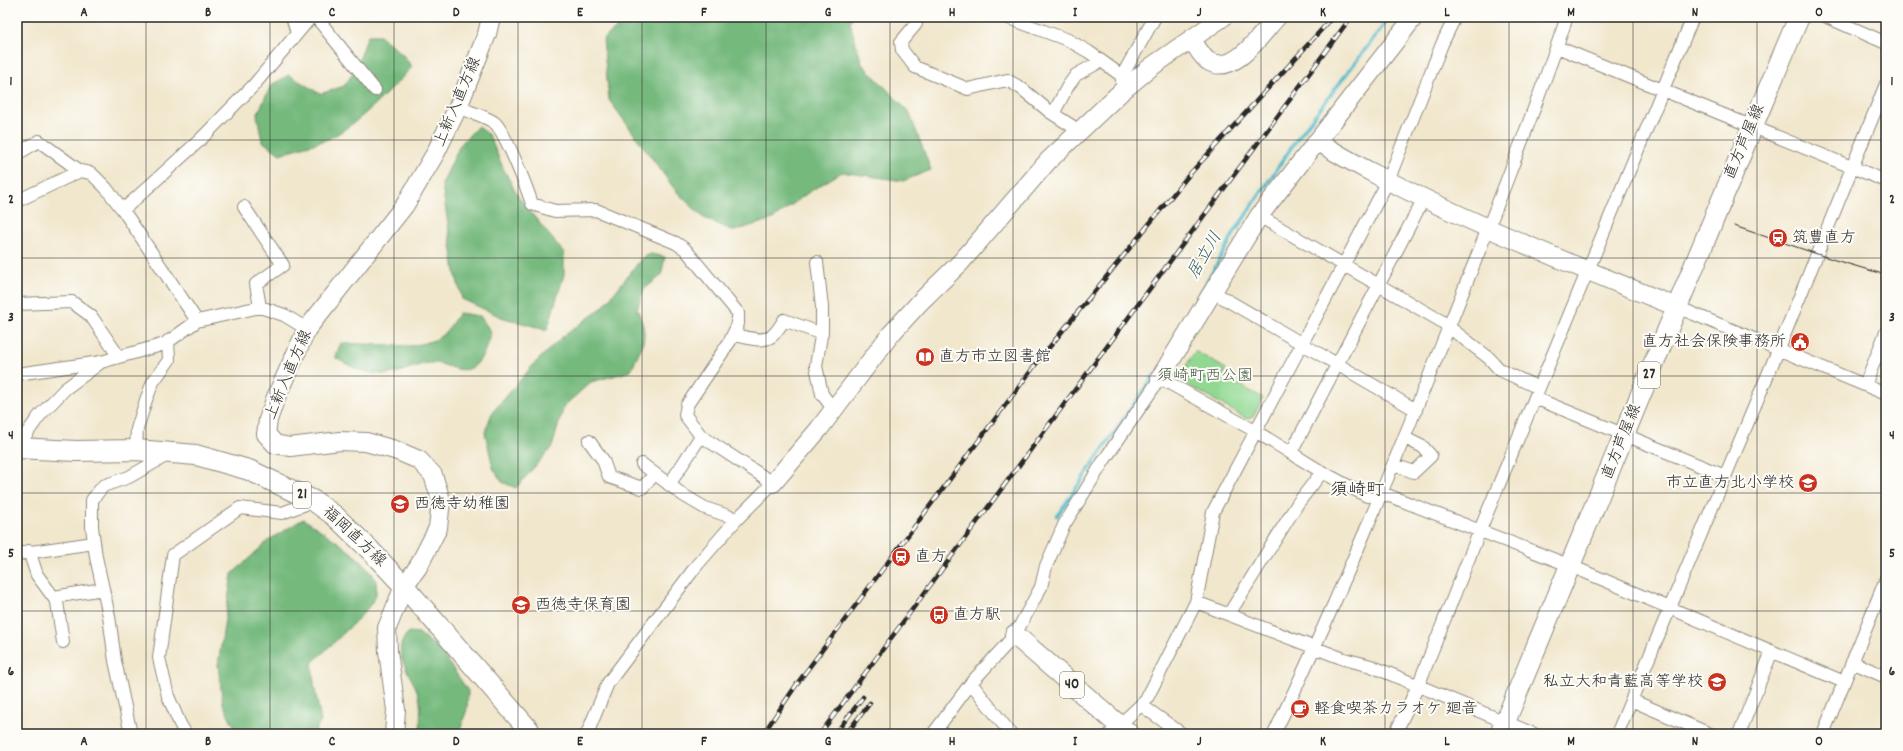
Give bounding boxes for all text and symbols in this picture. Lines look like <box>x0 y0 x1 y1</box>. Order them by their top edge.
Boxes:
text: A <box>80 4 88 23</box>
text: B <box>205 4 211 23</box>
text: C <box>329 4 336 23</box>
text: D <box>453 4 460 23</box>
text: E <box>577 4 584 23</box>
text: F <box>701 4 707 23</box>
text: G <box>825 4 832 23</box>
text: H <box>949 4 956 23</box>
text: I <box>1073 4 1078 23</box>
text: J <box>1197 4 1202 23</box>
text: K <box>1320 4 1326 23</box>
text: L <box>1444 4 1450 23</box>
text: M <box>1567 4 1575 23</box>
text: N <box>1692 4 1698 23</box>
text: O <box>1815 4 1823 23</box>
street label: 上新入直方線 <box>429 53 487 151</box>
text: 1 <box>10 73 13 92</box>
text: 1 <box>1891 73 1894 92</box>
street label: 直方芦屋線 <box>1719 101 1771 183</box>
text: 2 <box>8 191 14 210</box>
text: 2 <box>1889 191 1895 210</box>
station icon: 筑豊直方 <box>1767 227 1789 249</box>
place label: 筑豊直方 <box>1792 227 1856 250</box>
water label: 居立川 <box>1183 228 1229 284</box>
text: 3 <box>8 309 14 328</box>
text: 3 <box>1889 309 1895 328</box>
street label: 上新入直方線 <box>260 326 318 424</box>
place label: 直方社会保険事務所 <box>1642 331 1786 354</box>
public building icon: 直方社会保険事務所 <box>1789 331 1811 353</box>
library icon: 直方市立図書館 <box>914 346 936 368</box>
place label: 直方市立図書館 <box>939 346 1051 369</box>
road number: 27 <box>1638 362 1660 388</box>
park label: 須崎町西公園 <box>1157 365 1253 388</box>
street label: 直方芦屋線 <box>1596 401 1648 483</box>
text: 4 <box>8 427 14 446</box>
text: 4 <box>1889 427 1895 446</box>
place label: 市立直方北小学校 <box>1666 472 1794 495</box>
school or university icon: 市立直方北小学校 <box>1797 472 1819 494</box>
district label: 須崎町 <box>1330 479 1384 504</box>
road number: 21 <box>293 482 311 508</box>
school or university icon: 西徳寺幼稚園 <box>389 493 411 515</box>
place label: 西徳寺幼稚園 <box>414 493 510 516</box>
street label: 福岡直方線 <box>317 501 391 573</box>
text: 5 <box>8 545 14 564</box>
text: 5 <box>1889 545 1895 564</box>
station icon: 直方 <box>890 546 912 568</box>
place label: 直方 <box>915 546 947 569</box>
school or university icon: 西徳寺保育園 <box>510 594 532 616</box>
place label: 西徳寺保育園 <box>535 594 631 617</box>
bus stop icon: 直方駅 <box>928 604 950 626</box>
place label: 直方駅 <box>953 604 1001 627</box>
text: 6 <box>8 663 15 682</box>
text: 6 <box>1889 663 1896 682</box>
place label: 私立大和青藍高等学校 <box>1543 671 1703 694</box>
school or university icon: 私立大和青藍高等学校 <box>1706 671 1728 693</box>
road number: 40 <box>1060 672 1084 698</box>
cafe icon: 軽食喫茶カラオケ 廻音 <box>1289 698 1311 720</box>
place label: 軽食喫茶カラオケ 廻音 <box>1314 698 1478 721</box>
text: A <box>80 733 88 751</box>
text: B <box>205 733 211 751</box>
text: C <box>329 733 336 751</box>
text: D <box>453 733 460 751</box>
text: E <box>577 733 584 751</box>
text: F <box>701 733 707 751</box>
text: G <box>825 733 832 751</box>
text: H <box>949 733 956 751</box>
text: I <box>1073 733 1078 751</box>
text: J <box>1197 733 1202 751</box>
text: K <box>1320 733 1326 751</box>
text: L <box>1444 733 1450 751</box>
text: M <box>1567 733 1575 751</box>
text: N <box>1692 733 1698 751</box>
text: O <box>1815 733 1823 751</box>

